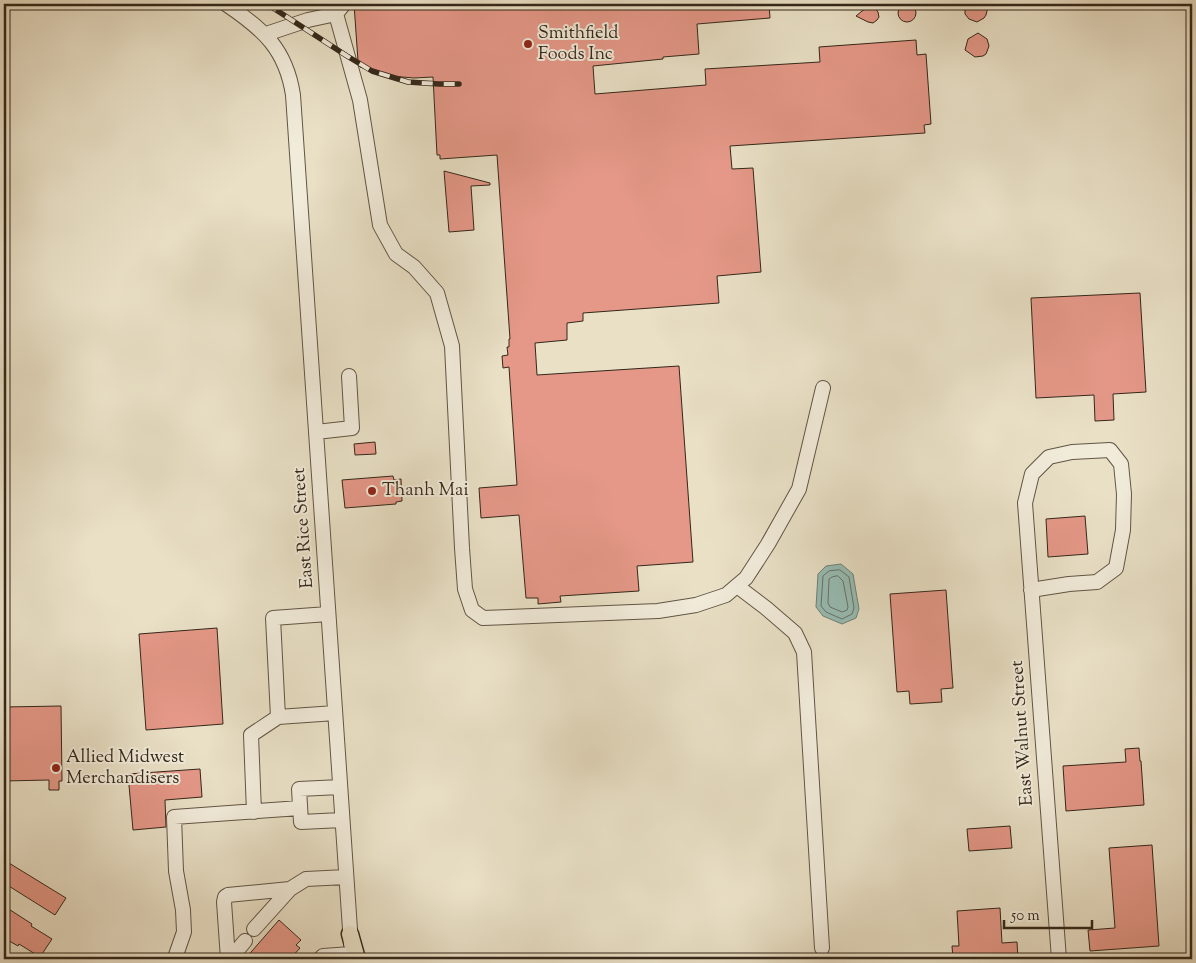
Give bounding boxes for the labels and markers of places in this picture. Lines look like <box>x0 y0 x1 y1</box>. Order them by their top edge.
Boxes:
place label: Smithfield Foods Inc <box>538 21 618 68</box>
marker: Smithfield Foods Inc <box>522 38 534 50</box>
place label: Thanh Mai <box>382 478 469 504</box>
marker: Thanh Mai <box>366 485 378 497</box>
place label: Allied Midwest Merchandisers <box>66 745 184 792</box>
marker: Allied Midwest Merchandisers <box>50 762 62 774</box>

